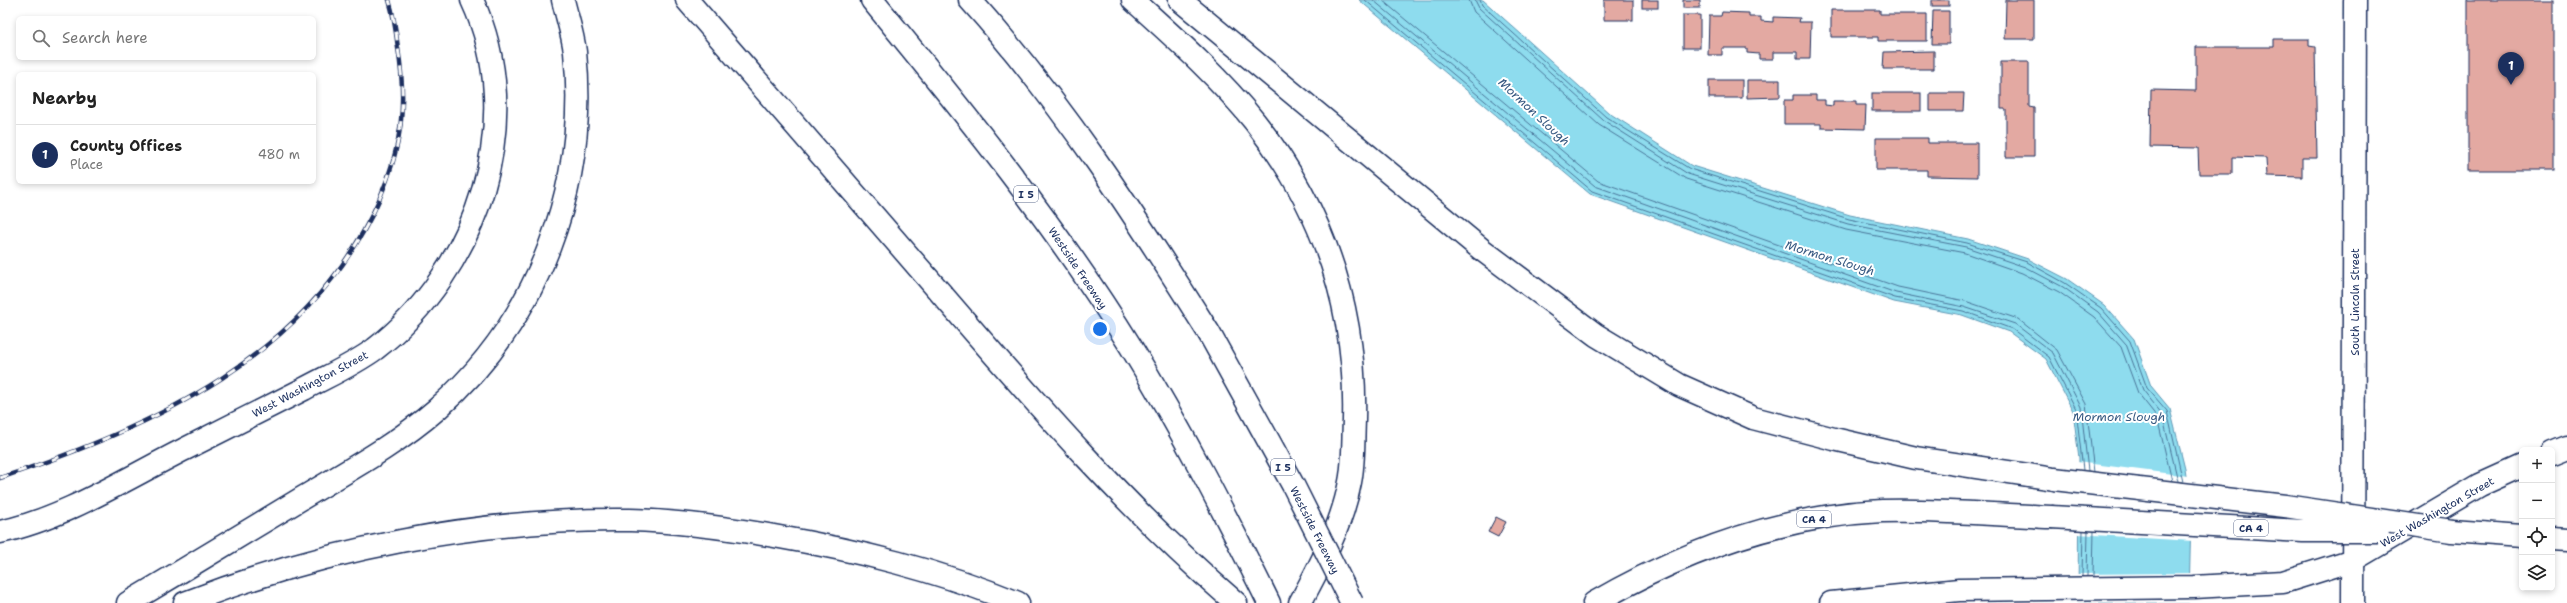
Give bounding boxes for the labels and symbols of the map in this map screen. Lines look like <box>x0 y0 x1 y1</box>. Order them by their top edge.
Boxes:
pin: 1 <box>2498 52 2524 85</box>
water label: Mormon Slough <box>1495 75 1573 149</box>
road number: I 5 <box>1014 186 1038 202</box>
street label: Westside Freeway <box>1045 224 1111 312</box>
water label: Mormon Slough <box>1783 237 1877 279</box>
street label: South Lincoln Street <box>2348 248 2363 356</box>
your location <box>1090 319 1110 339</box>
street label: West Washington Street <box>250 347 371 421</box>
water label: Mormon Slough <box>2073 409 2165 425</box>
road number: I 5 <box>1271 459 1295 475</box>
street label: West Washington Street <box>2378 474 2497 551</box>
street label: Westside Freeway <box>1286 484 1343 576</box>
road number: CA 4 <box>1797 511 1831 527</box>
road number: CA 4 <box>2234 520 2268 536</box>

